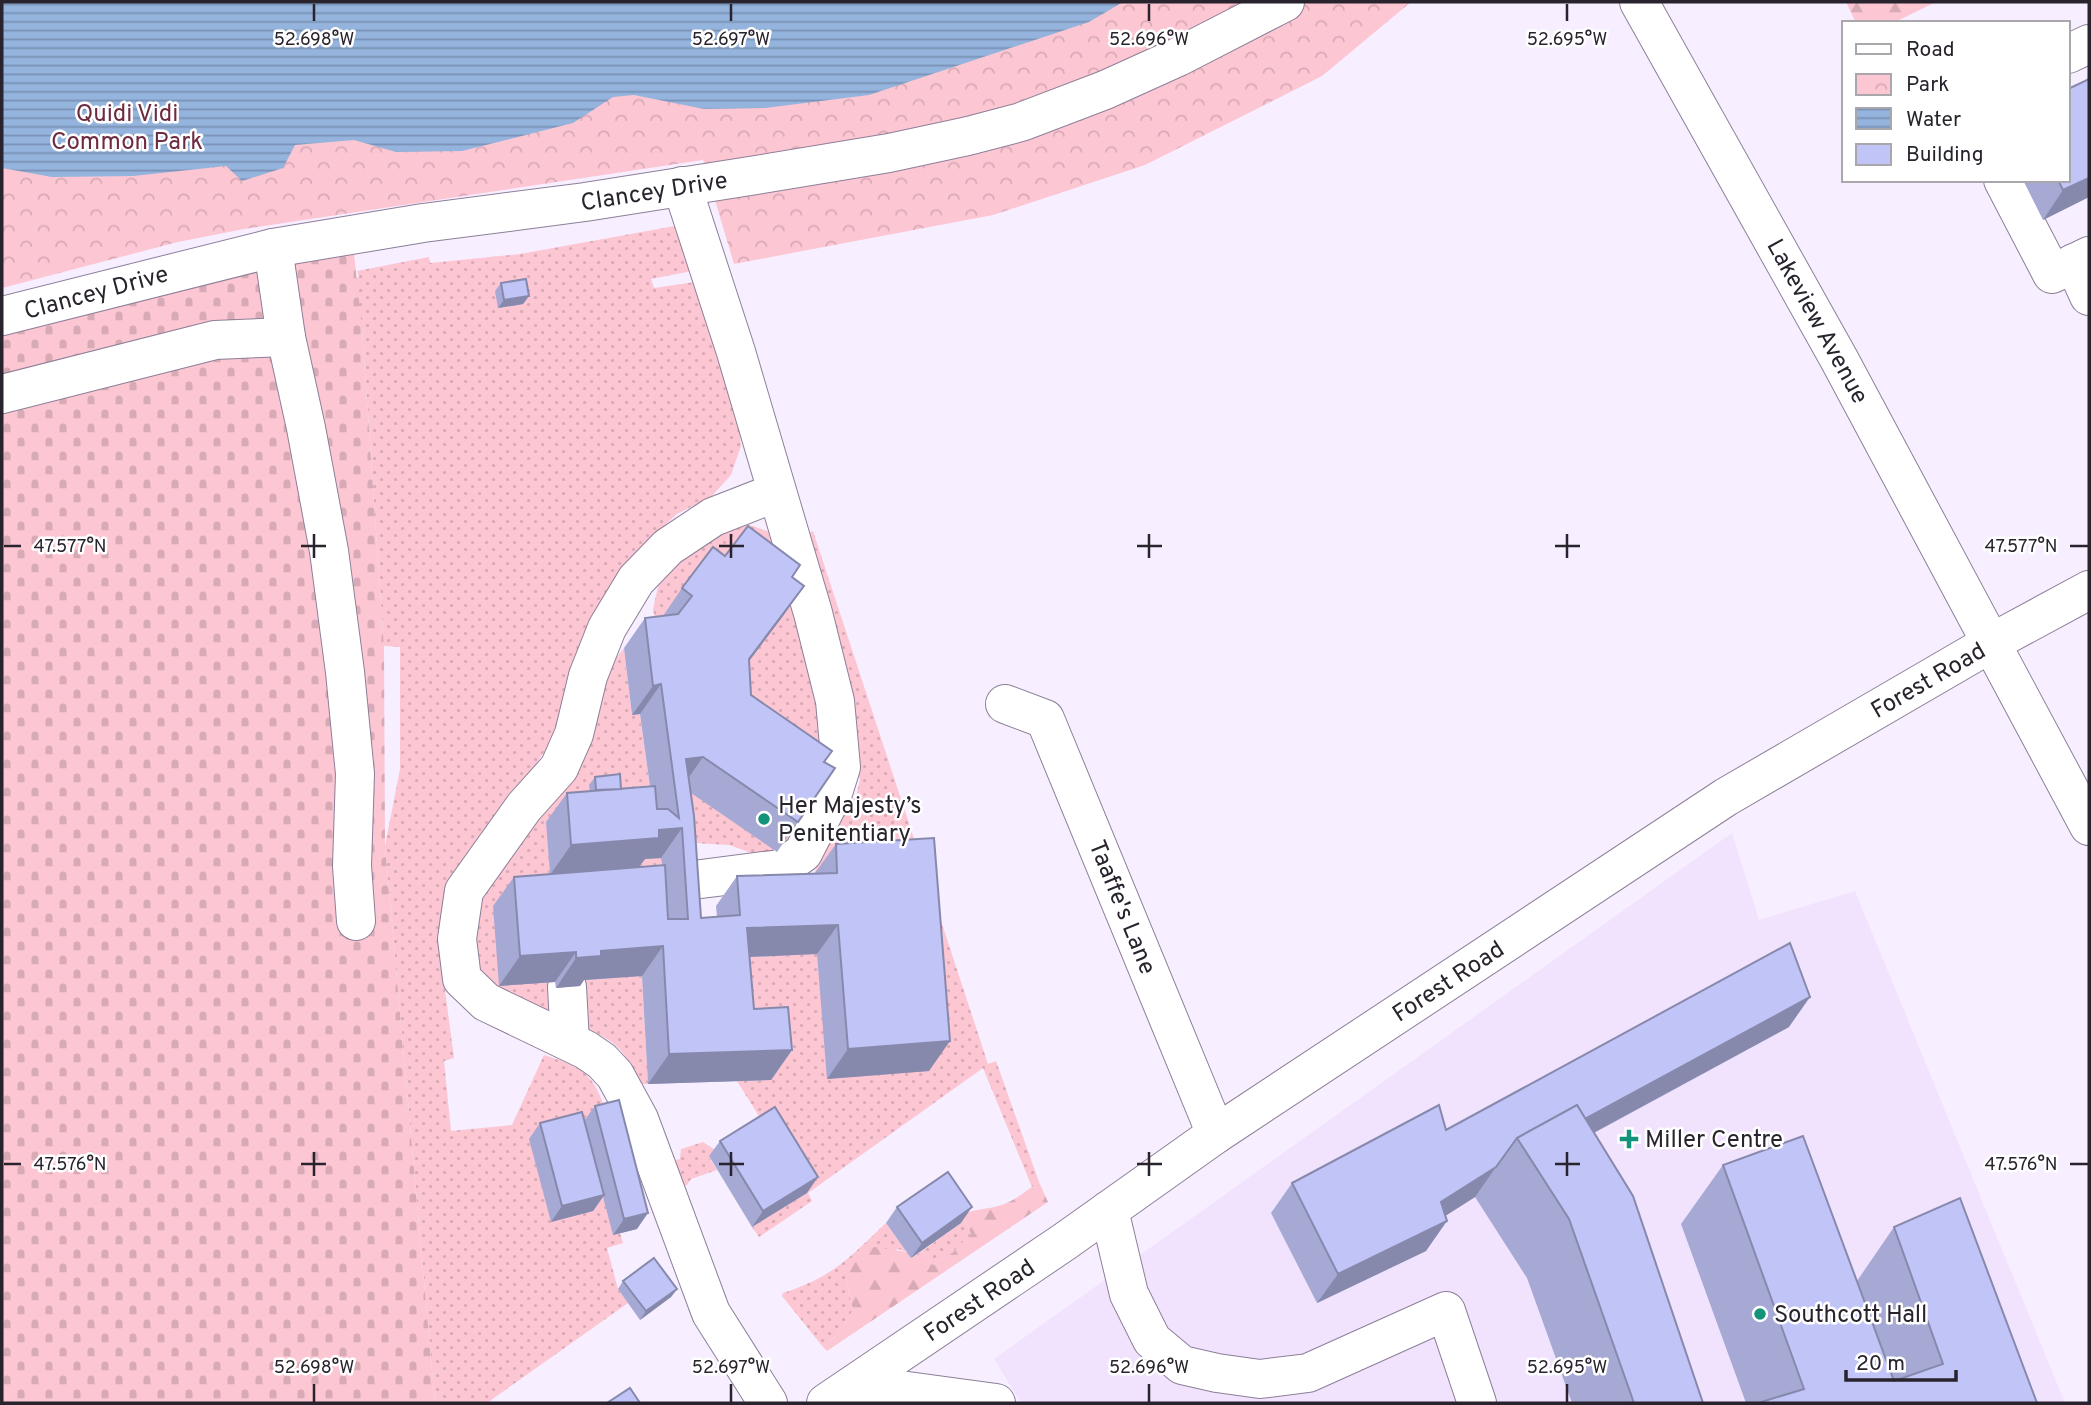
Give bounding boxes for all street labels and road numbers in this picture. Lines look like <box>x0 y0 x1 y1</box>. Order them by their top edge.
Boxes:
street label: Clancey Drive <box>579 167 730 219</box>
street label: Lakeview Avenue <box>1759 234 1874 410</box>
street label: Clancey Drive <box>21 260 172 328</box>
street label: Forest Road <box>1866 637 1992 727</box>
street label: Taaffe's Lane <box>1081 836 1162 979</box>
street label: Forest Road <box>1387 935 1511 1030</box>
street label: Forest Road <box>919 1254 1041 1350</box>

